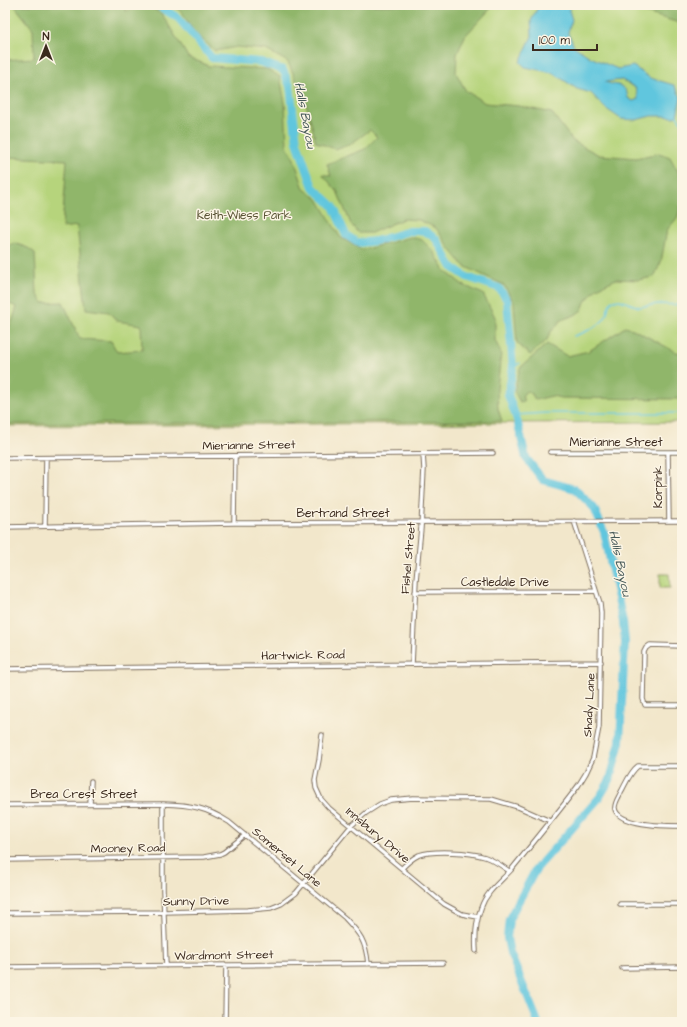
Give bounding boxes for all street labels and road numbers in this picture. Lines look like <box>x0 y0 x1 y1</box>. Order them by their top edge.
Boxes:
street label: Mierianne Street <box>569 434 663 451</box>
street label: Mierianne Street <box>202 436 296 455</box>
street label: Korpink <box>650 465 667 508</box>
street label: Bertrand Street <box>296 505 390 522</box>
street label: Fishel Street <box>397 521 420 595</box>
street label: Castledale Drive <box>461 574 550 591</box>
street label: Hartwick Road <box>261 646 345 665</box>
street label: Shady Lane <box>579 672 601 738</box>
street label: Brea Crest Street <box>31 786 138 803</box>
street label: Innsbury Drive <box>341 803 414 869</box>
street label: Somerset Lane <box>248 823 325 892</box>
street label: Mooney Road <box>90 839 166 859</box>
street label: Sunny Drive <box>163 892 230 912</box>
street label: Wardmont Street <box>174 946 274 965</box>

